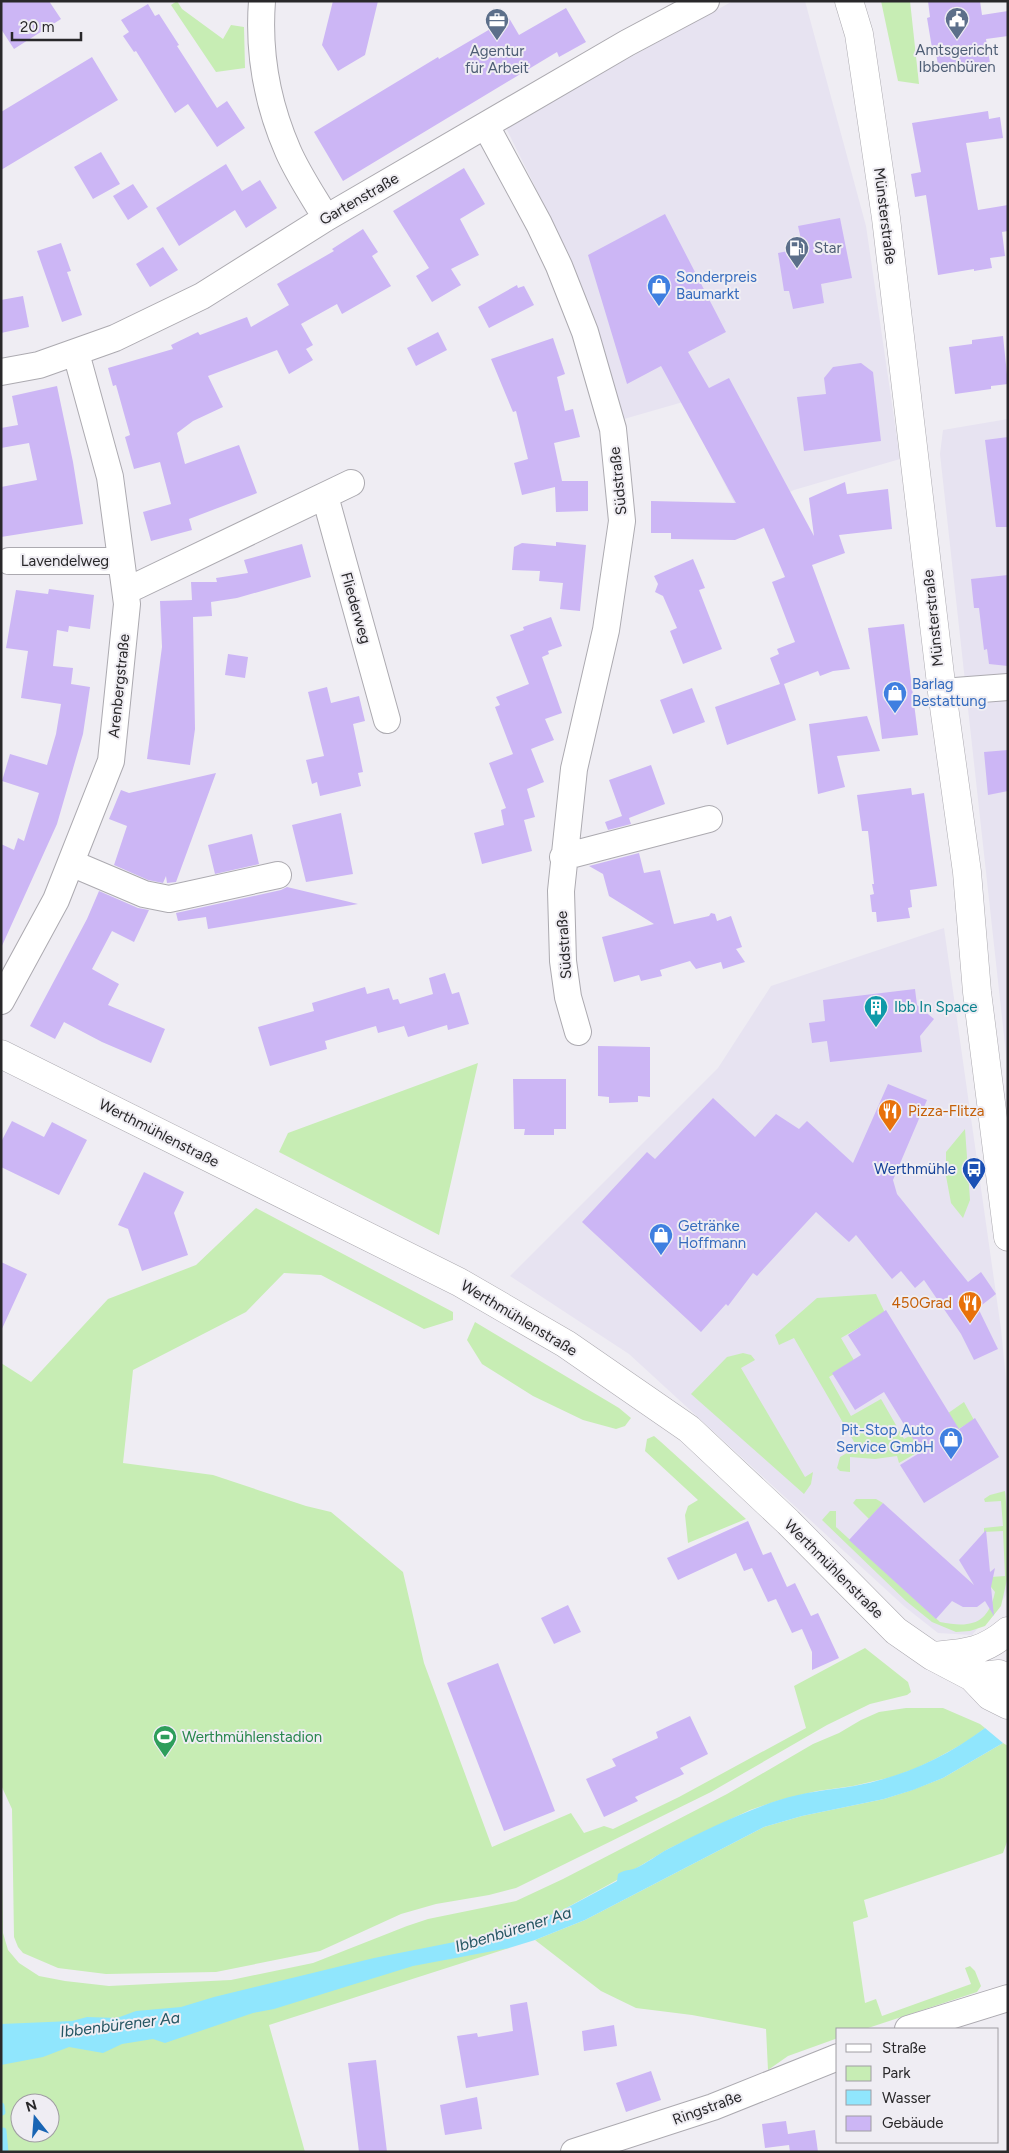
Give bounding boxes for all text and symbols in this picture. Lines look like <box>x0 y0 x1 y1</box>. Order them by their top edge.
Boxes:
public building icon: Amtsgericht Ibbenbüren <box>944 6 970 40</box>
office icon: Agentur für Arbeit <box>484 7 510 41</box>
scale bar <box>12 10 81 42</box>
text: 20 m <box>20 18 54 36</box>
place label: Amtsgericht Ibbenbüren <box>915 41 999 76</box>
place label: Agentur für Arbeit <box>465 42 529 77</box>
street label: Münsterstraße <box>870 167 900 265</box>
street label: Gartenstraße <box>316 169 402 229</box>
fuel station icon: Star <box>784 235 810 269</box>
place label: Star <box>814 239 842 257</box>
place label: Sonderpreis Baumarkt <box>676 268 757 303</box>
shop icon: Sonderpreis Baumarkt <box>646 273 672 307</box>
street label: Südstraße <box>605 446 631 516</box>
street label: Lavendelweg <box>21 552 109 570</box>
street label: Münsterstraße <box>919 569 947 667</box>
street label: Fliederweg <box>337 570 375 646</box>
street label: Arenbergstraße <box>105 633 133 739</box>
place label: Barlag Bestattung <box>912 675 987 710</box>
shop icon: Barlag Bestattung <box>882 680 908 714</box>
street label: Südstraße <box>553 910 575 980</box>
building icon: Ibb In Space <box>863 994 889 1028</box>
place label: Ibb In Space <box>894 998 978 1016</box>
street label: Werthmühlenstraße <box>96 1095 222 1171</box>
restaurant icon: Pizza-Flitza <box>877 1098 903 1132</box>
place label: Pizza-Flitza <box>908 1102 984 1120</box>
bus stop icon: Werthmühle <box>961 1156 987 1190</box>
place label: Werthmühle <box>874 1160 956 1178</box>
place label: Getränke Hoffmann <box>678 1217 746 1252</box>
shop icon: Getränke Hoffmann <box>648 1222 674 1256</box>
street label: Werthmühlenstraße <box>458 1276 580 1360</box>
restaurant icon: 450Grad <box>957 1290 983 1324</box>
place label: 450Grad <box>892 1294 952 1312</box>
place label: Pit-Stop Auto Service GmbH <box>836 1421 934 1456</box>
shop icon: Pit-Stop Auto Service GmbH <box>938 1426 964 1460</box>
street label: Werthmühlenstraße <box>781 1516 887 1622</box>
sports icon: Werthmühlenstadion <box>152 1724 178 1758</box>
place label: Werthmühlenstadion <box>182 1728 322 1746</box>
water label: Ibbenbürener Aa <box>453 1903 574 1956</box>
water label: Ibbenbürener Aa <box>59 2008 181 2041</box>
legend <box>836 2028 999 2143</box>
text: Straße <box>882 2039 926 2057</box>
text: Park <box>882 2064 911 2082</box>
street label: Ringstraße <box>670 2087 744 2129</box>
text: Wasser <box>882 2089 931 2107</box>
north arrow <box>10 2093 60 2143</box>
text: N <box>24 2096 39 2116</box>
text: Gebäude <box>882 2114 943 2132</box>

